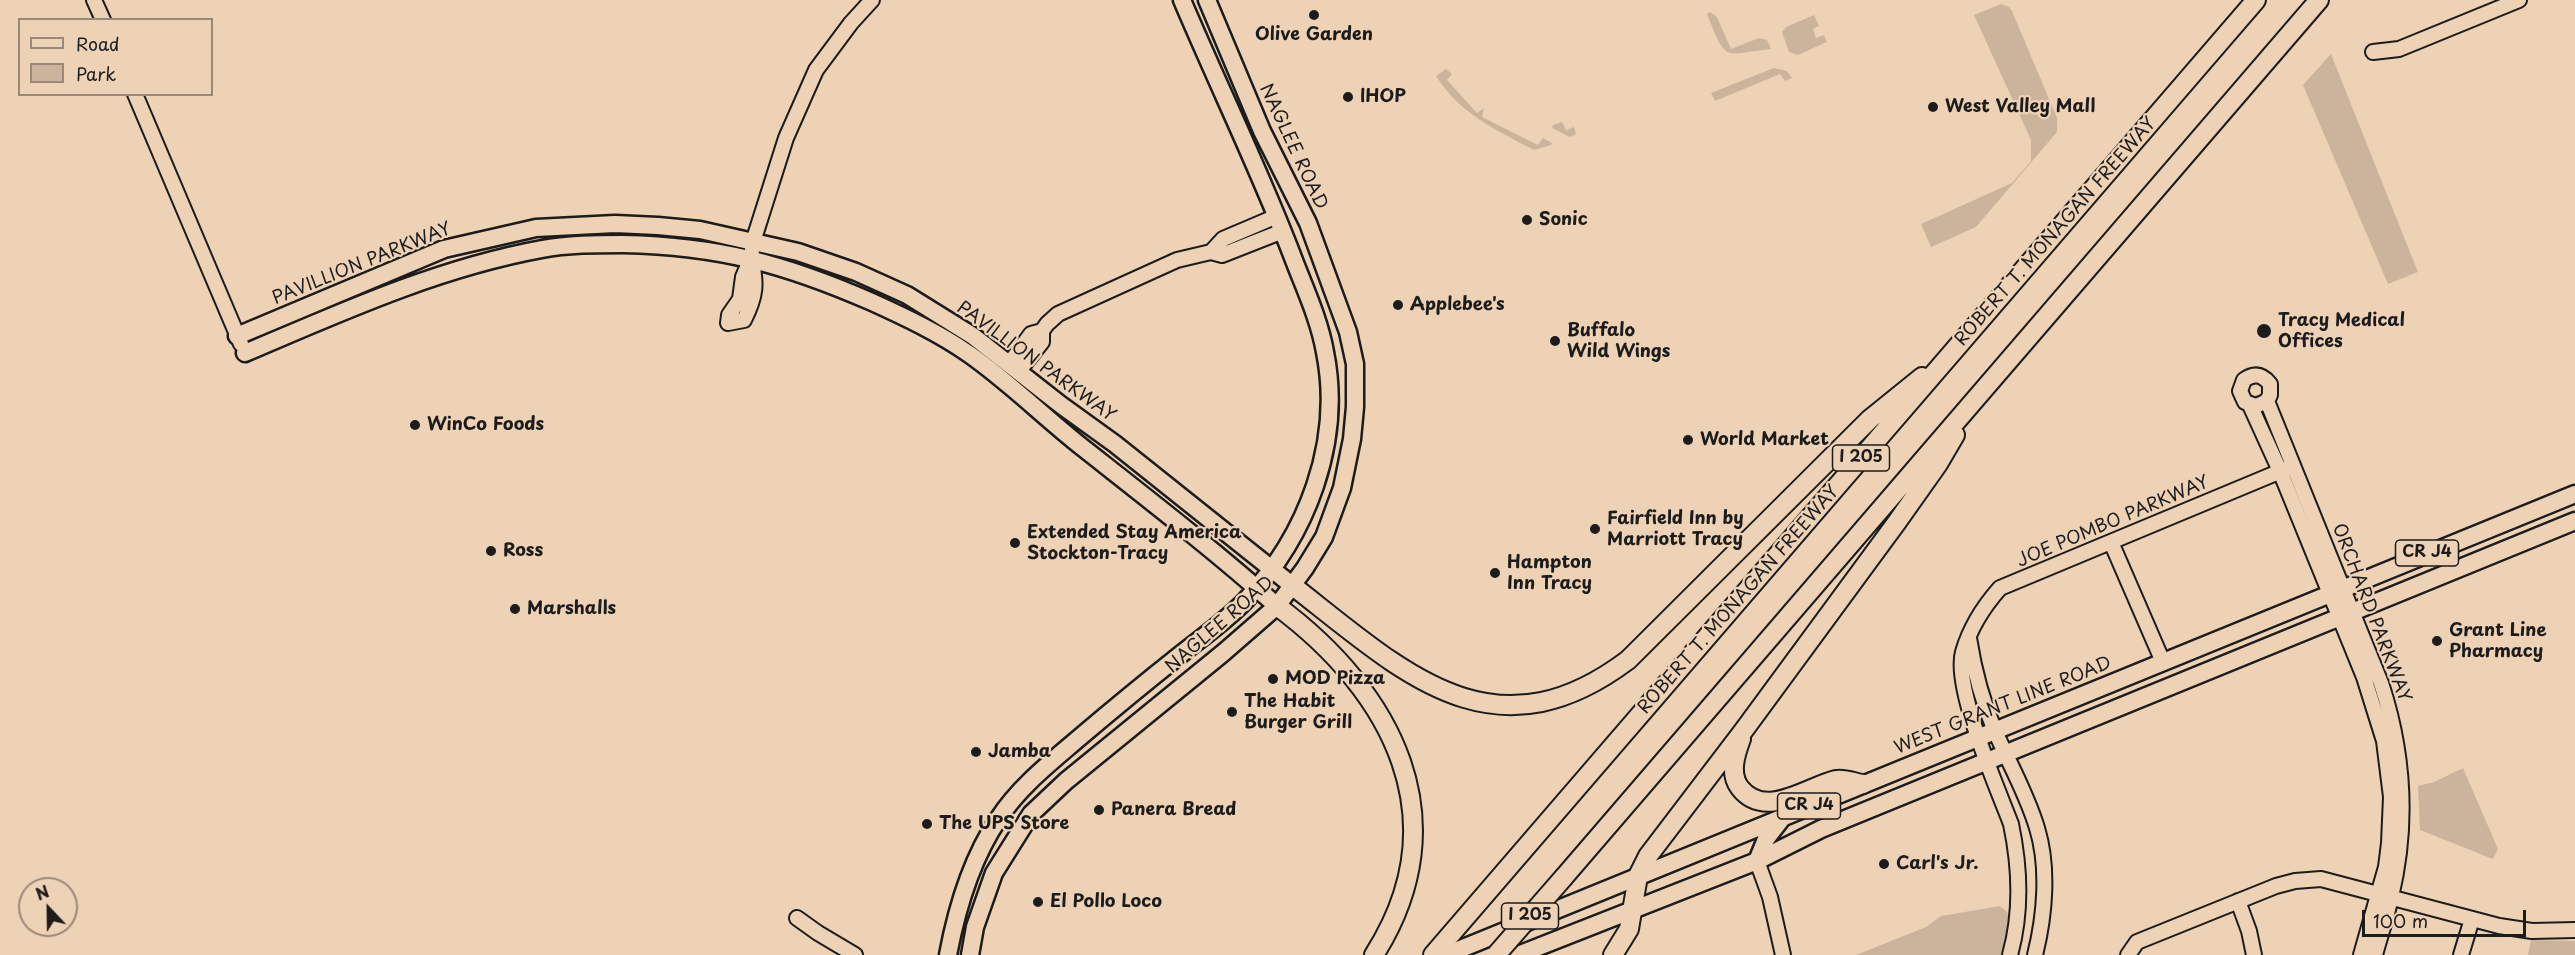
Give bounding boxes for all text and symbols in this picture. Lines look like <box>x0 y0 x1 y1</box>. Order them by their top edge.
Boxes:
marker: Olive Garden <box>1307 8 1321 22</box>
legend <box>18 18 213 96</box>
place label: Olive Garden <box>1255 24 1373 46</box>
text: Road <box>76 30 120 57</box>
text: Park <box>76 60 116 87</box>
street label: NAGLEE ROAD <box>1254 81 1332 213</box>
place label: IHOP <box>1360 86 1406 108</box>
marker: IHOP <box>1341 90 1355 104</box>
place label: West Valley Mall <box>1945 96 2095 118</box>
marker: West Valley Mall <box>1926 100 1940 114</box>
street label: ROBERT T. MONAGAN FREEWAY <box>1951 113 2161 351</box>
place label: Sonic <box>1539 209 1588 231</box>
marker: Sonic <box>1520 213 1534 227</box>
street label: PAVILLION PARKWAY <box>269 218 455 310</box>
place label: Applebee's <box>1410 294 1505 316</box>
street label: PAVILLION PARKWAY <box>952 297 1120 427</box>
marker: Applebee's <box>1391 298 1405 312</box>
place label: Tracy Medical Offices <box>2278 310 2405 352</box>
place label: Buffalo Wild Wings <box>1567 320 1670 362</box>
marker: Tracy Medical Offices <box>2255 322 2273 340</box>
marker: Buffalo Wild Wings <box>1548 334 1562 348</box>
place label: WinCo Foods <box>427 414 544 436</box>
marker: WinCo Foods <box>408 418 422 432</box>
place label: World Market <box>1700 429 1829 451</box>
marker: World Market <box>1681 433 1695 447</box>
road number: I 205 <box>1832 445 1890 471</box>
street label: JOE POMBO PARKWAY <box>2014 472 2212 572</box>
street label: ROBERT T. MONAGAN FREEWAY <box>1634 481 1844 719</box>
place label: Fairfield Inn by Marriott Tracy <box>1607 508 1744 550</box>
street label: ORCHARD PARKWAY <box>2327 521 2415 705</box>
place label: Extended Stay America Stockton-Tracy <box>1027 522 1242 564</box>
marker: Fairfield Inn by Marriott Tracy <box>1588 522 1602 536</box>
marker: Extended Stay America Stockton-Tracy <box>1008 536 1022 550</box>
place label: Ross <box>503 540 543 562</box>
road number: CR J4 <box>2396 540 2458 566</box>
marker: Ross <box>484 544 498 558</box>
place label: Hampton Inn Tracy <box>1507 552 1592 594</box>
marker: Hampton Inn Tracy <box>1488 566 1502 580</box>
street label: NAGLEE ROAD <box>1162 572 1278 678</box>
place label: Marshalls <box>527 598 616 620</box>
marker: Marshalls <box>508 602 522 616</box>
place label: Grant Line Pharmacy <box>2449 620 2547 662</box>
marker: Grant Line Pharmacy <box>2430 634 2444 648</box>
street label: WEST GRANT LINE ROAD <box>1891 652 2115 760</box>
place label: MOD Pizza <box>1285 668 1385 690</box>
marker: MOD Pizza <box>1266 672 1280 686</box>
place label: The Habit Burger Grill <box>1244 691 1352 734</box>
marker: The Habit Burger Grill <box>1225 705 1239 719</box>
place label: Jamba <box>988 741 1051 763</box>
marker: Jamba <box>969 745 983 759</box>
road number: CR J4 <box>1778 793 1840 819</box>
place label: Panera Bread <box>1111 799 1236 821</box>
marker: Panera Bread <box>1092 803 1106 817</box>
place label: The UPS Store <box>939 813 1069 835</box>
marker: The UPS Store <box>920 817 934 831</box>
place label: Carl's Jr. <box>1896 853 1978 875</box>
marker: Carl's Jr. <box>1877 857 1891 871</box>
north arrow <box>18 877 78 937</box>
text: N <box>32 879 52 906</box>
place label: El Pollo Loco <box>1050 891 1162 913</box>
marker: El Pollo Loco <box>1031 895 1045 909</box>
scale bar <box>2365 898 2528 936</box>
road number: I 205 <box>1502 903 1558 929</box>
text: 100 m <box>2373 907 2428 934</box>

